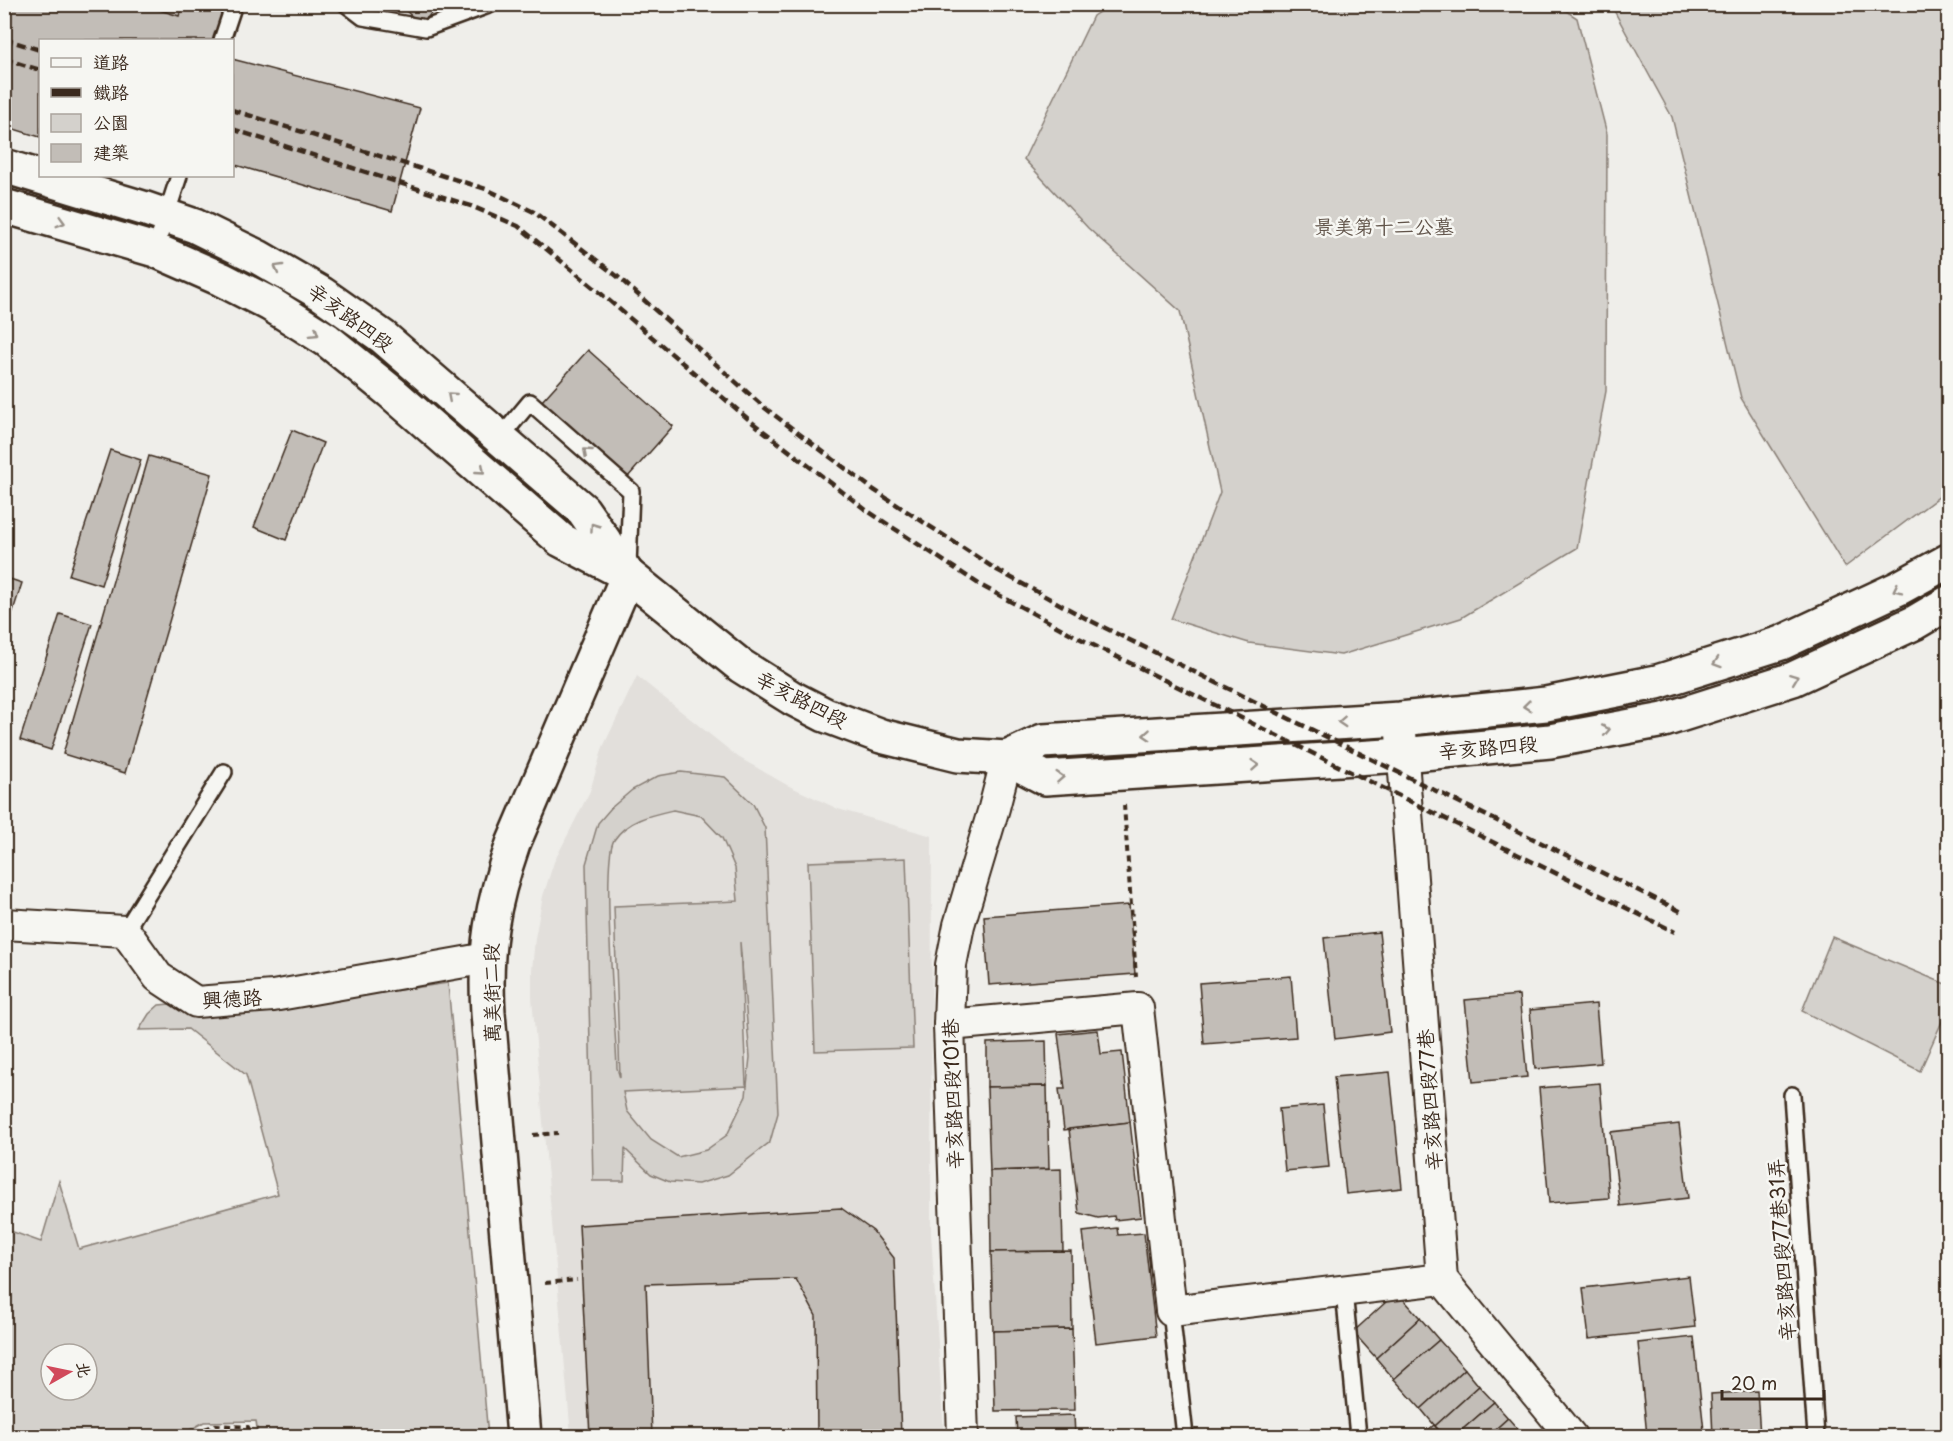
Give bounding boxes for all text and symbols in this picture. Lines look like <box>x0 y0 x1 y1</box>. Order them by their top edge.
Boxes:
legend <box>39 39 234 177</box>
text: 道路 <box>93 48 129 75</box>
text: 鐵路 <box>93 78 129 105</box>
text: 公園 <box>93 108 129 135</box>
text: 建築 <box>93 138 129 165</box>
park label: 景美第十二公墓 <box>1314 211 1454 241</box>
one-way arrow <box>55 215 66 227</box>
one-way arrow <box>273 263 284 275</box>
street label: 辛亥路四段 <box>302 275 400 359</box>
one-way arrow <box>309 325 319 337</box>
one-way arrow <box>447 392 458 403</box>
one-way arrow <box>583 448 594 459</box>
one-way arrow <box>474 463 485 474</box>
one-way arrow <box>590 523 601 534</box>
one-way arrow <box>1892 581 1903 593</box>
one-way arrow <box>1712 656 1723 668</box>
street label: 辛亥路四段 <box>751 663 853 735</box>
one-way arrow <box>1788 672 1798 685</box>
one-way arrow <box>1522 699 1532 711</box>
one-way arrow <box>1337 716 1346 729</box>
one-way arrow <box>1601 724 1611 737</box>
one-way arrow <box>1143 728 1152 741</box>
street label: 辛亥路四段 <box>1437 728 1539 766</box>
one-way arrow <box>1250 759 1259 772</box>
one-way arrow <box>1056 771 1065 784</box>
street label: 萬美街二段 <box>475 943 507 1043</box>
street label: 興德路 <box>201 981 264 1015</box>
street label: 辛亥路四段101巷 <box>934 1017 970 1170</box>
street label: 辛亥路四段77巷 <box>1409 1027 1449 1172</box>
street label: 辛亥路四段77巷31弄 <box>1760 1158 1802 1342</box>
north arrow <box>39 1342 99 1402</box>
text: 北 <box>72 1360 98 1379</box>
scale bar <box>1722 1363 1824 1401</box>
text: 20 m <box>1731 1369 1777 1396</box>

